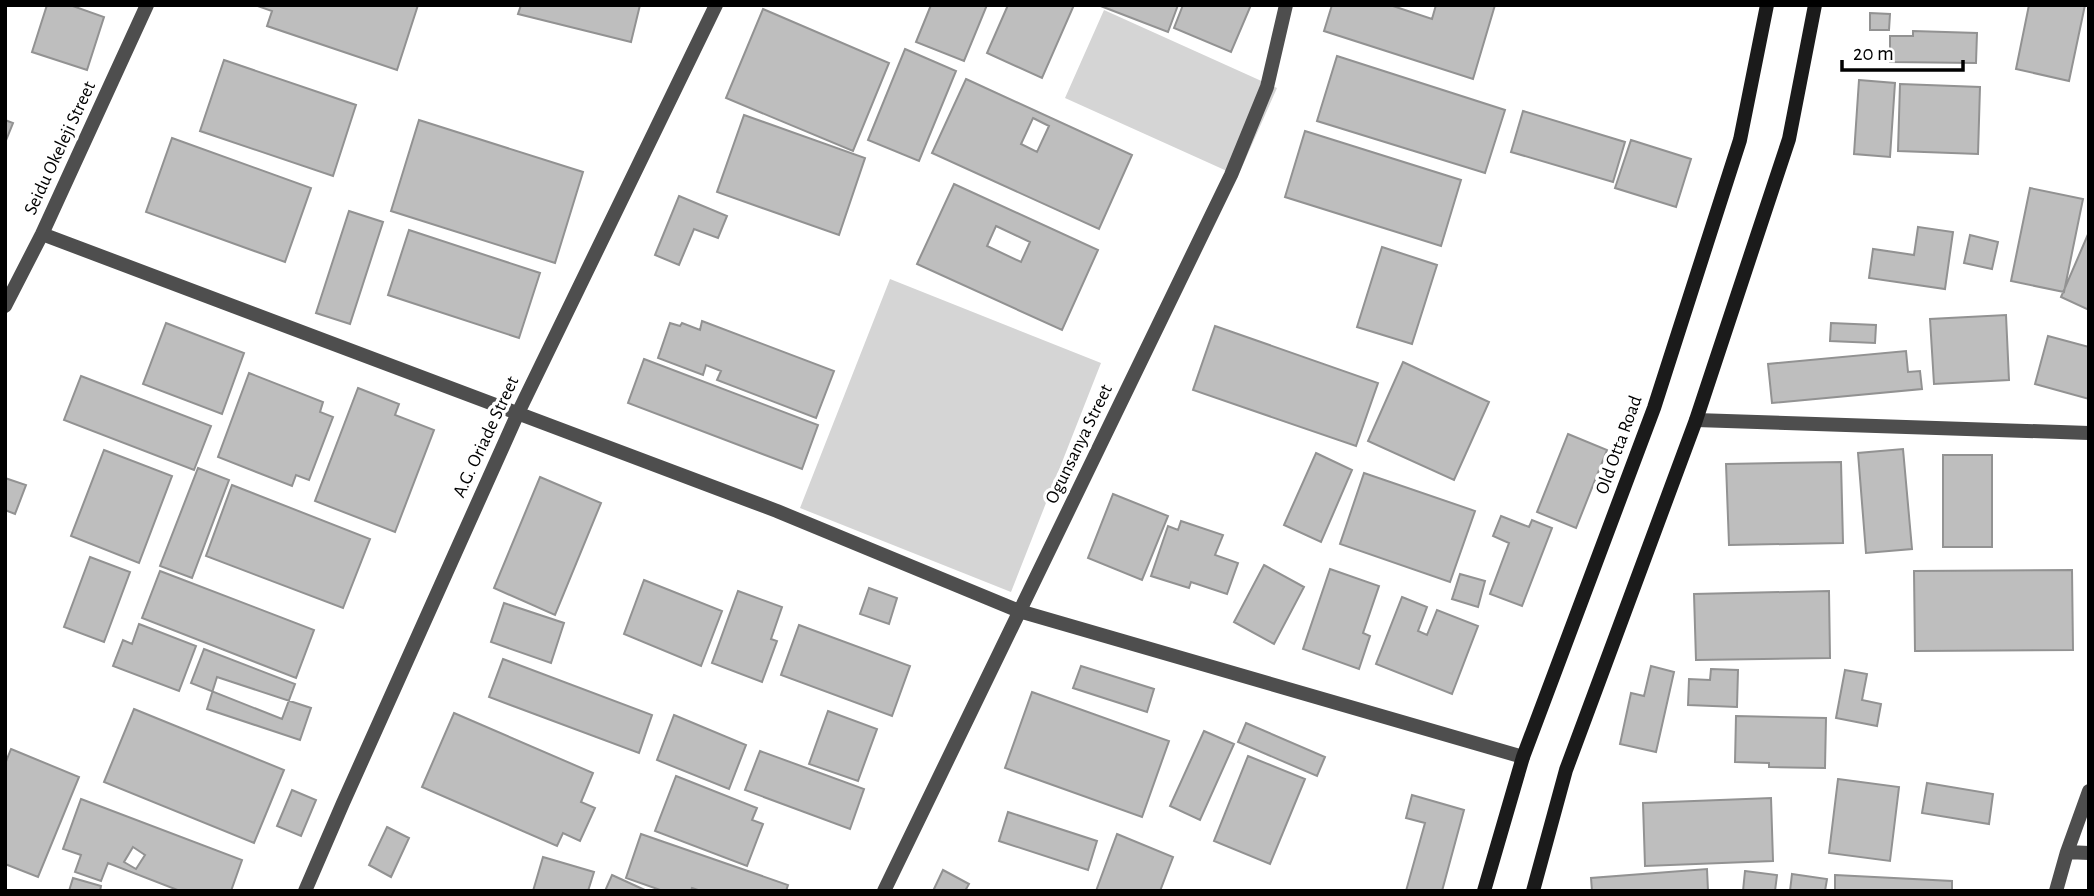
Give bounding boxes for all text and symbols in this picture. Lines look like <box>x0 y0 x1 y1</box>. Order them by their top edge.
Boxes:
scale bar <box>1842 28 1963 72</box>
text: 20 m <box>1853 43 1894 64</box>
street label: Seidu Okeleji Street <box>21 78 99 218</box>
street label: A.G. Oriade Street <box>450 373 522 501</box>
street label: Ogunsanya Street <box>1042 381 1116 507</box>
street label: Old Otta Road <box>1592 393 1646 497</box>

